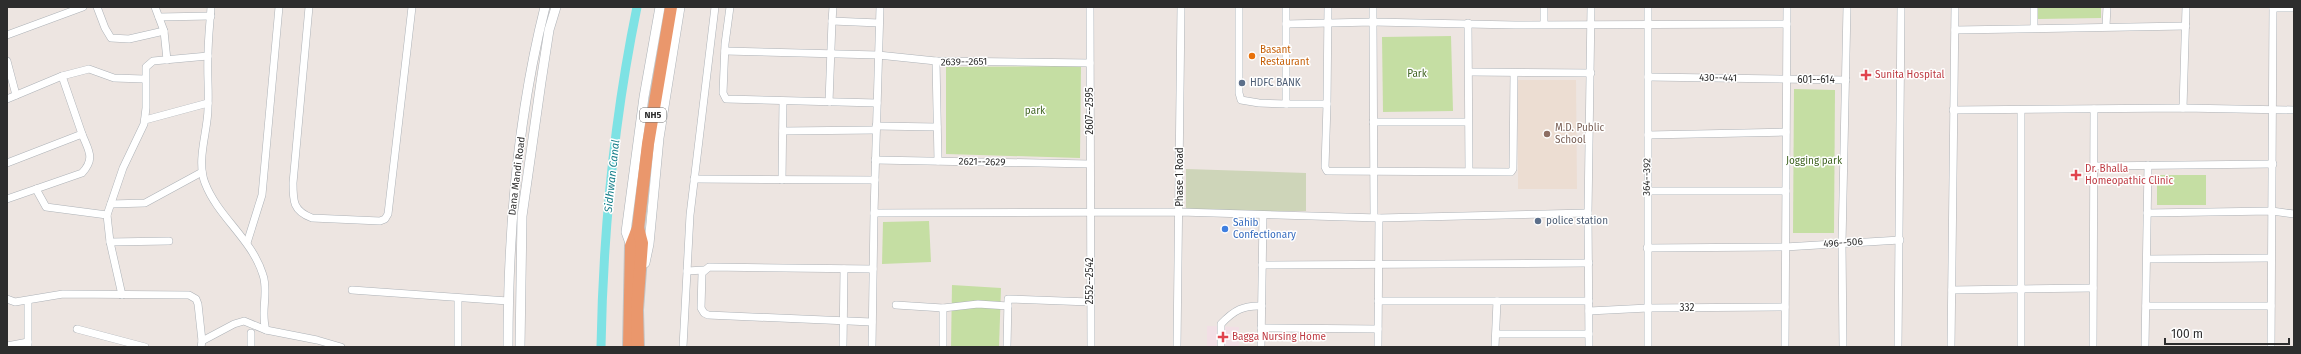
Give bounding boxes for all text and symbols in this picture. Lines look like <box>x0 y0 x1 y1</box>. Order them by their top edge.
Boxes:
place label: Basant Restaurant <box>1260 44 1310 68</box>
marker: Basant Restaurant <box>1247 51 1257 61</box>
street label: 2639--2651 <box>940 56 988 68</box>
park label: Park <box>1407 68 1428 80</box>
marker: Sunita Hospital <box>1860 69 1872 81</box>
place label: Sunita Hospital <box>1875 69 1945 81</box>
street label: 430--441 <box>1699 72 1737 84</box>
street label: 601--614 <box>1797 74 1835 86</box>
place label: HDFC BANK <box>1250 77 1301 89</box>
marker: HDFC BANK <box>1237 78 1247 88</box>
street label: 2607--2595 <box>1084 87 1096 135</box>
park label: park <box>1025 105 1046 117</box>
road number: NH5 <box>640 108 666 122</box>
place label: M.D. Public School <box>1555 122 1605 146</box>
marker: M.D. Public School <box>1542 129 1552 139</box>
street label: Dana Mandi Road <box>506 136 528 216</box>
water label: Sidhwan Canal <box>602 139 622 214</box>
street label: Phase 1 Road <box>1174 147 1186 207</box>
park label: Jogging park <box>1786 155 1843 167</box>
street label: 2621--2629 <box>958 156 1006 168</box>
street label: 364--392 <box>1641 158 1653 196</box>
place label: Dr. Bhalla Homeopathic Clinic <box>2085 163 2173 187</box>
marker: Dr. Bhalla Homeopathic Clinic <box>2070 169 2082 181</box>
place label: police station <box>1546 215 1608 227</box>
marker: police station <box>1533 216 1543 226</box>
place label: Sahib Confectionary <box>1233 217 1296 241</box>
marker: Sahib Confectionary <box>1220 224 1230 234</box>
street label: 496--506 <box>1823 236 1863 250</box>
street label: 2552--2542 <box>1084 257 1096 305</box>
street label: 332 <box>1680 302 1694 314</box>
scale bar <box>2165 320 2289 346</box>
text: 100 m <box>2171 327 2203 341</box>
marker: Bagga Nursing Home <box>1217 331 1229 343</box>
place label: Bagga Nursing Home <box>1232 331 1326 343</box>

